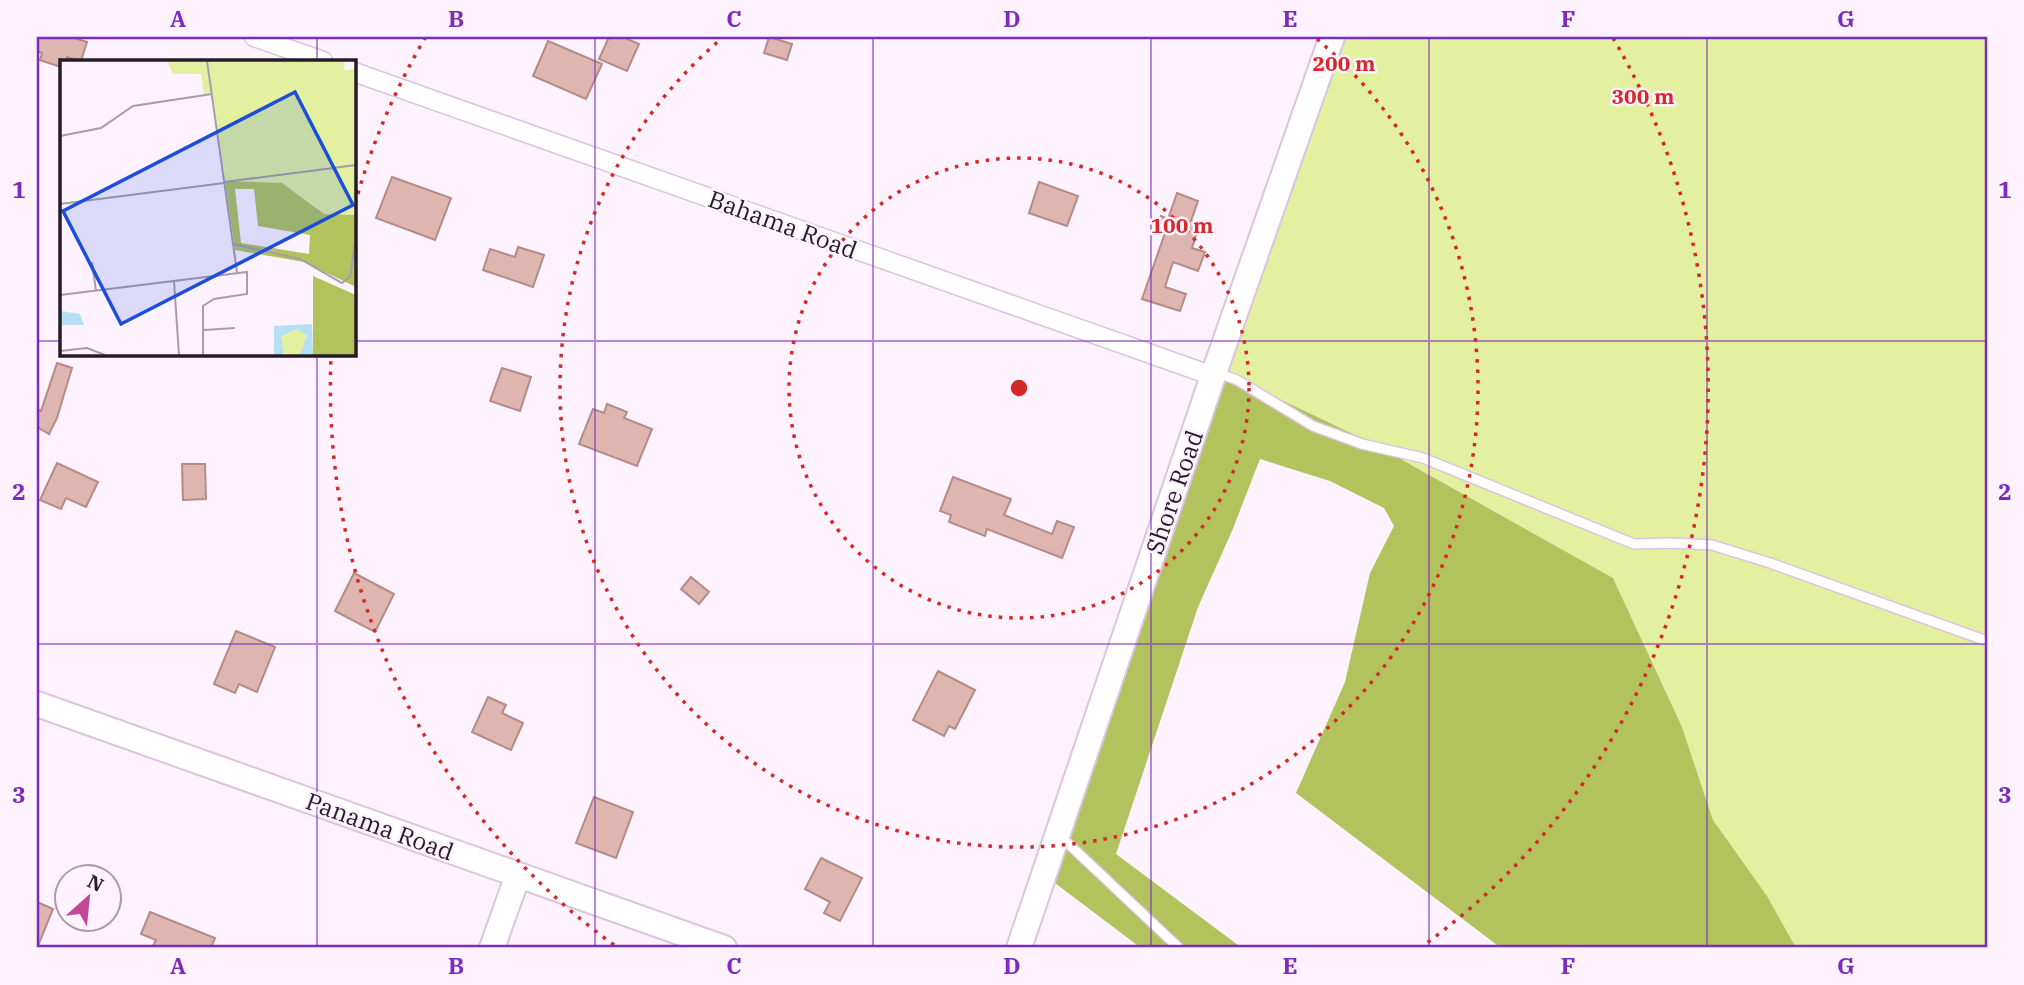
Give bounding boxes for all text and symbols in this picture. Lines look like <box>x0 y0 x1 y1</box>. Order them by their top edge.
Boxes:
text: A <box>170 3 186 33</box>
text: B <box>448 3 464 33</box>
text: C <box>726 3 742 33</box>
text: D <box>1003 3 1021 33</box>
text: E <box>1282 3 1298 33</box>
text: F <box>1561 3 1575 33</box>
text: G <box>1837 3 1855 33</box>
text: 200 m <box>1312 49 1376 77</box>
inset map <box>60 60 355 355</box>
text: 300 m <box>1611 82 1675 110</box>
text: 1 <box>12 174 26 204</box>
text: 1 <box>1998 174 2012 204</box>
street label: Bahama Road <box>704 182 862 266</box>
text: 100 m <box>1150 211 1214 239</box>
centre of rings <box>1007 376 1031 400</box>
street label: Shore Road <box>1138 426 1210 558</box>
text: 2 <box>12 476 26 506</box>
text: 2 <box>1998 476 2012 506</box>
text: 3 <box>12 779 26 809</box>
text: 3 <box>1998 779 2012 809</box>
street label: Panama Road <box>302 784 458 868</box>
north arrow <box>52 862 122 932</box>
text: N <box>84 869 108 897</box>
text: A <box>170 950 186 980</box>
text: B <box>448 950 464 980</box>
text: C <box>726 950 742 980</box>
text: D <box>1003 950 1021 980</box>
text: E <box>1282 950 1298 980</box>
text: F <box>1561 950 1575 980</box>
text: G <box>1837 950 1855 980</box>

